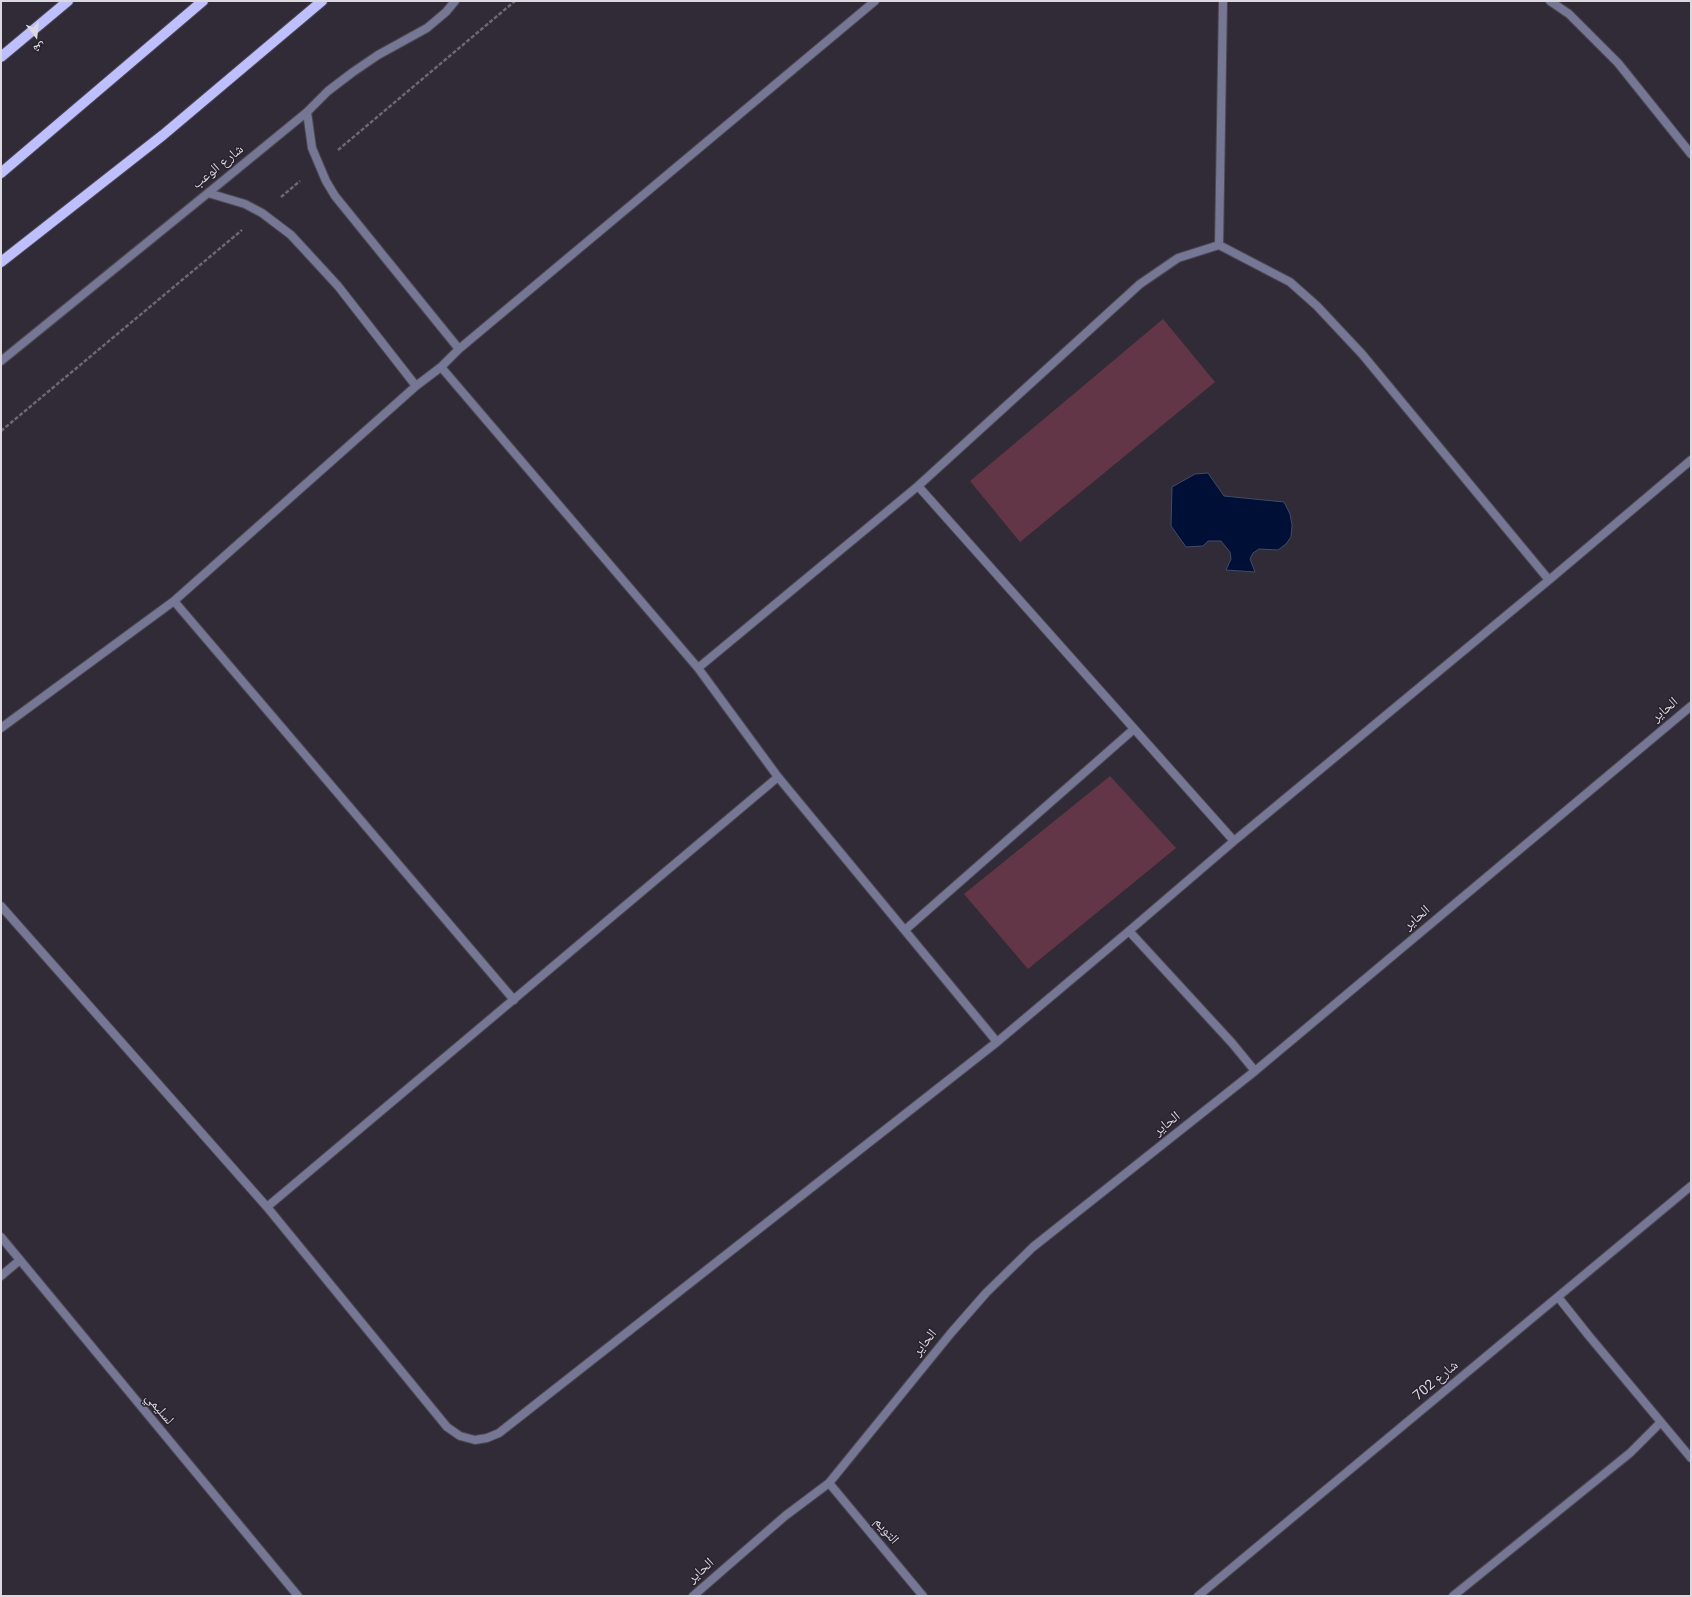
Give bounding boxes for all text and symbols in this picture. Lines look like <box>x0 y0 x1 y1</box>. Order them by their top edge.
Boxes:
north arrow <box>16 16 56 56</box>
text: ش <box>32 40 47 56</box>
street label: شارع الوعب <box>189 141 247 193</box>
street label: الحاير <box>1648 694 1682 726</box>
street label: الحاير <box>1400 902 1434 934</box>
street label: الحاير <box>1150 1108 1184 1140</box>
street label: الحاير <box>909 1326 941 1360</box>
street label: شارع 702 <box>1410 1357 1462 1405</box>
street label: لسليمي <box>141 1390 177 1428</box>
street label: التويم <box>870 1514 902 1548</box>
street label: الحاير <box>684 1555 718 1587</box>

